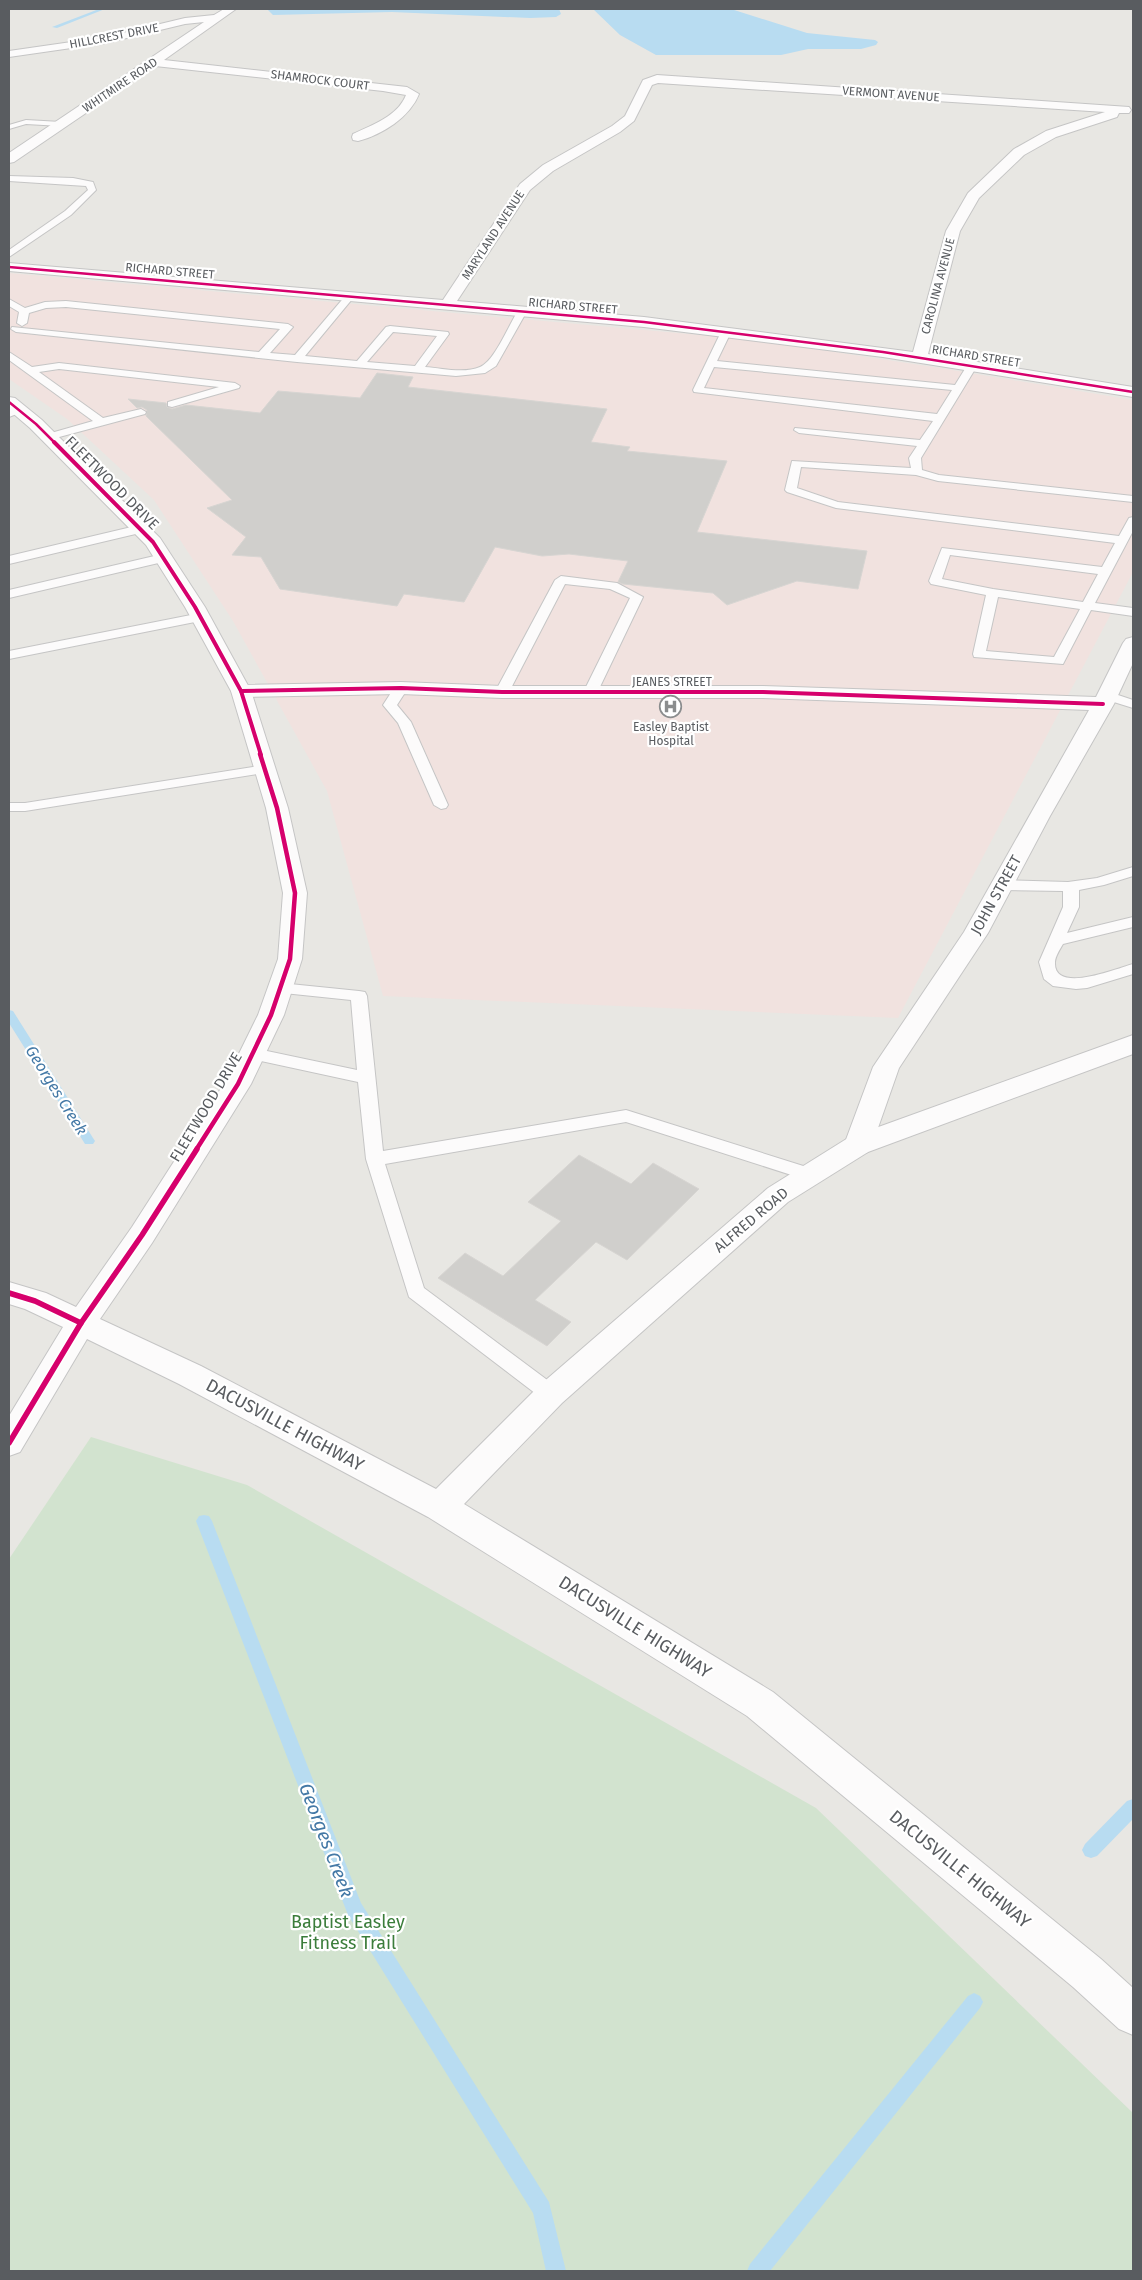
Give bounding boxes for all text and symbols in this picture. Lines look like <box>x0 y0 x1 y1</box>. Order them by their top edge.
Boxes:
street label: HILLCREST DRIVE <box>68 20 160 52</box>
street label: WHITMIRE ROAD <box>80 55 160 115</box>
street label: SHAMROCK COURT <box>270 67 371 93</box>
street label: VERMONT AVENUE <box>842 84 940 104</box>
street label: MARYLAND AVENUE <box>459 188 527 282</box>
street label: CAROLINA AVENUE <box>918 236 958 336</box>
street label: RICHARD STREET <box>125 260 216 282</box>
street label: RICHARD STREET <box>528 295 619 317</box>
street label: RICHARD STREET <box>931 342 1022 370</box>
street label: FLEETWOOD DRIVE <box>61 432 163 534</box>
street label: JEANES STREET <box>632 675 713 689</box>
hospital icon: Easley Baptist Hospital <box>659 694 683 718</box>
place label: Easley Baptist Hospital <box>633 720 710 748</box>
street label: JOHN STREET <box>967 852 1025 938</box>
water label: Georges Creek <box>22 1042 92 1139</box>
street label: FLEETWOOD DRIVE <box>166 1049 246 1165</box>
street label: ALFRED ROAD <box>710 1184 792 1256</box>
street label: DACUSVILLE HIGHWAY <box>202 1374 368 1476</box>
street label: DACUSVILLE HIGHWAY <box>555 1571 715 1683</box>
water label: Georges Creek <box>294 1780 359 1901</box>
street label: DACUSVILLE HIGHWAY <box>885 1805 1035 1933</box>
park label: Baptist Easley Fitness Trail <box>291 1911 405 1954</box>

